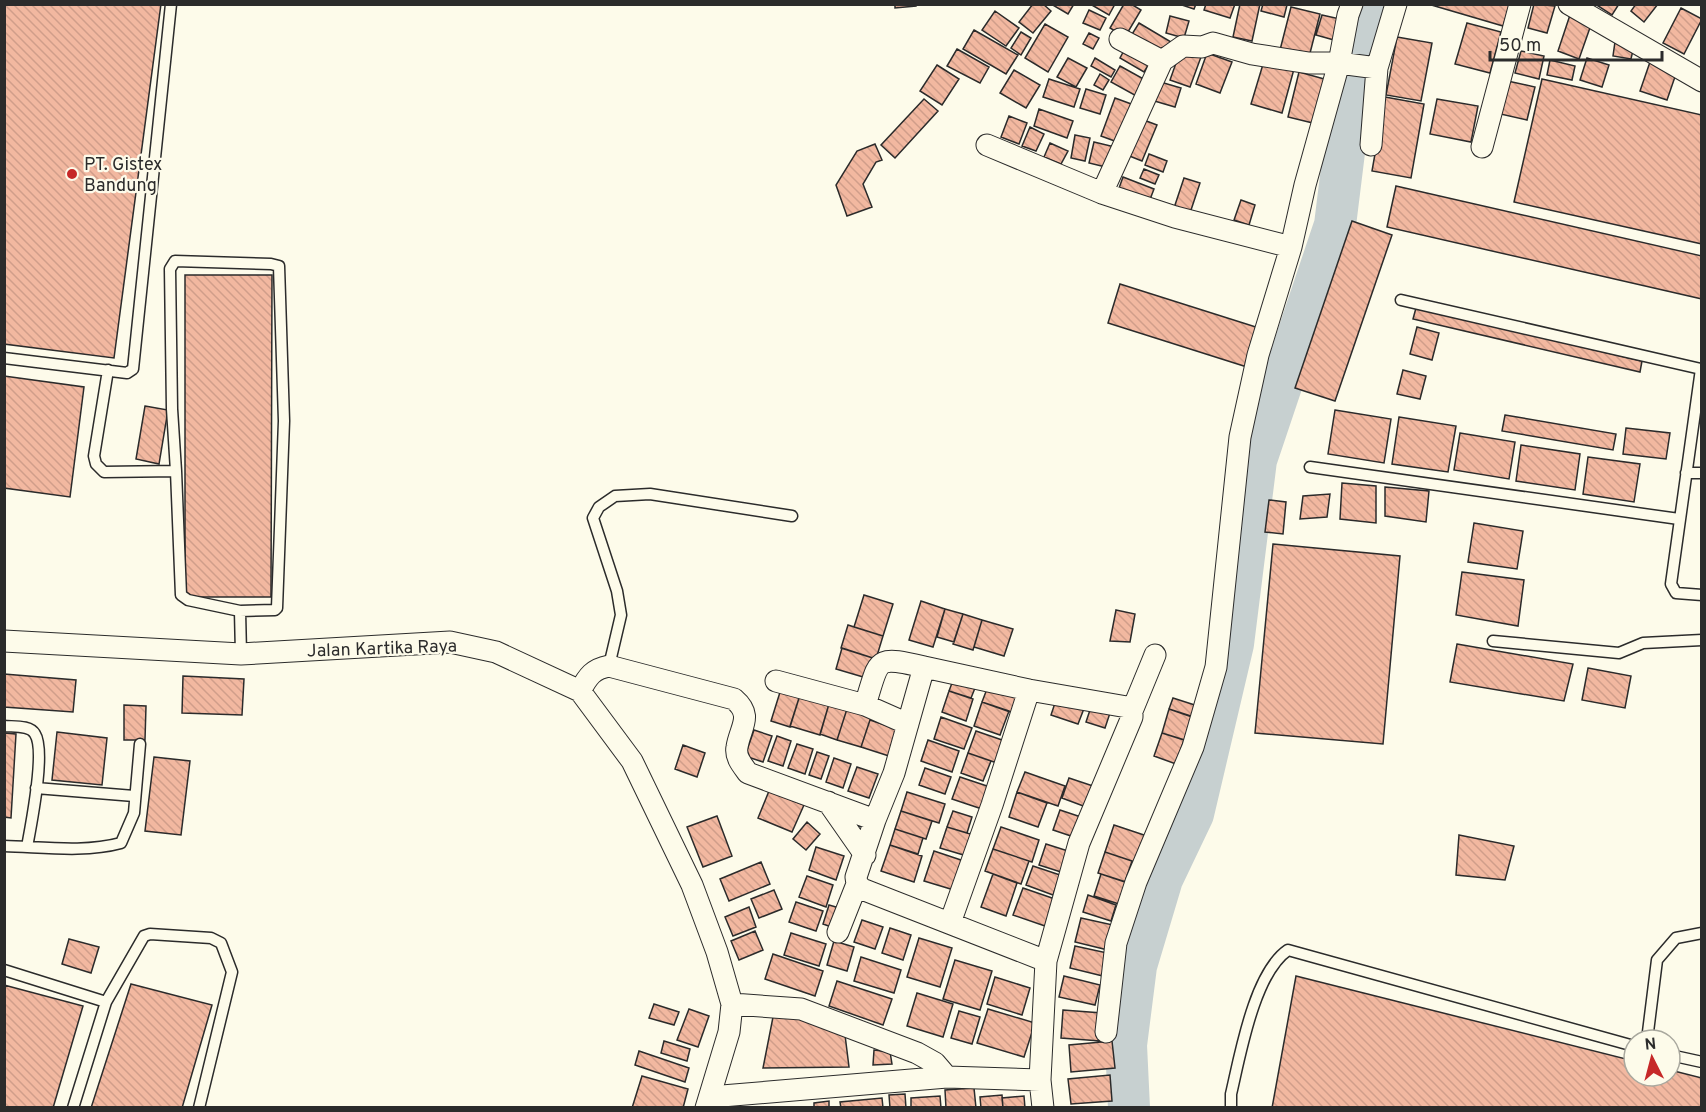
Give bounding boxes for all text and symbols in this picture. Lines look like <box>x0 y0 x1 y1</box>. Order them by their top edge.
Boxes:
scale bar <box>1490 24 1662 62</box>
text: 50 m <box>1499 35 1541 58</box>
place label: PT. Gistex Bandung <box>84 154 162 198</box>
marker: PT. Gistex Bandung <box>65 167 79 181</box>
street label: Jalan Kartika Raya <box>307 635 458 664</box>
north arrow <box>1622 1028 1682 1088</box>
text: N <box>1644 1035 1657 1056</box>

